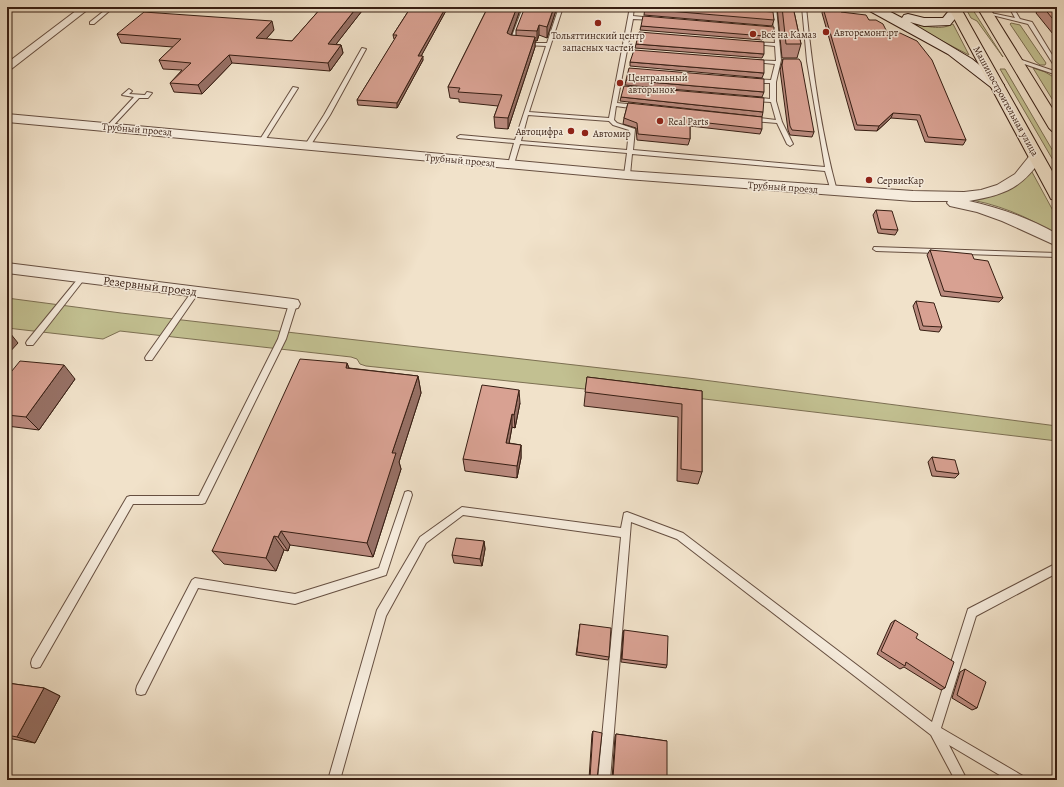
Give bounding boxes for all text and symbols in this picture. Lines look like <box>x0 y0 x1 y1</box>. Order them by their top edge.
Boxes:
marker: Тольяттинский центр запасных частей <box>593 18 603 28</box>
place label: Авторемонт.рт <box>833 26 899 40</box>
marker: Авторемонт.рт <box>821 27 831 37</box>
place label: Всё на Камаз <box>761 28 817 41</box>
place label: Тольяттинский центр запасных частей <box>551 29 645 54</box>
marker: Всё на Камаз <box>748 29 758 39</box>
street label: Машиностроительная улица <box>969 44 1042 159</box>
place label: Центральный авторынок <box>628 71 688 97</box>
marker: Центральный авторынок <box>615 78 625 88</box>
place label: Real Parts <box>668 115 709 128</box>
marker: Real Parts <box>655 116 665 126</box>
street label: Трубный проезд <box>101 119 173 140</box>
place label: Автоцифра <box>515 125 563 139</box>
marker: Автоцифра <box>566 126 576 136</box>
place label: Автомир <box>592 127 631 141</box>
marker: Автомир <box>580 128 590 138</box>
street label: Трубный проезд <box>424 150 496 171</box>
place label: СервисКар <box>877 174 924 188</box>
marker: СервисКар <box>864 175 874 185</box>
street label: Трубный проезд <box>747 178 819 197</box>
street label: Резервный проезд <box>102 272 198 300</box>

